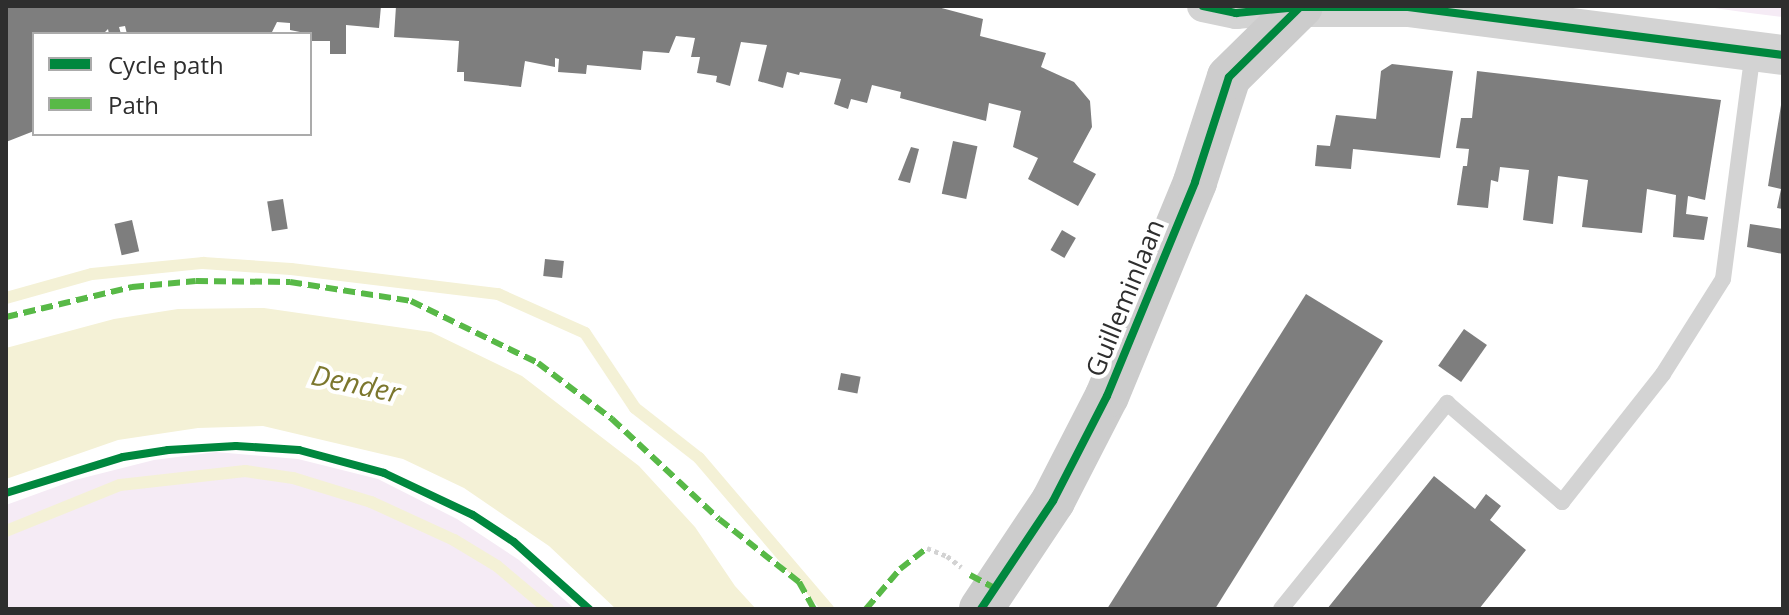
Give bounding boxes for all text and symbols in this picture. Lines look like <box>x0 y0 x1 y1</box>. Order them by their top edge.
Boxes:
legend <box>32 32 312 136</box>
text: Cycle path <box>108 48 224 81</box>
text: Path <box>108 88 159 121</box>
street label: Guilleminlaan <box>1079 215 1171 381</box>
water label: Dender <box>309 357 403 409</box>

